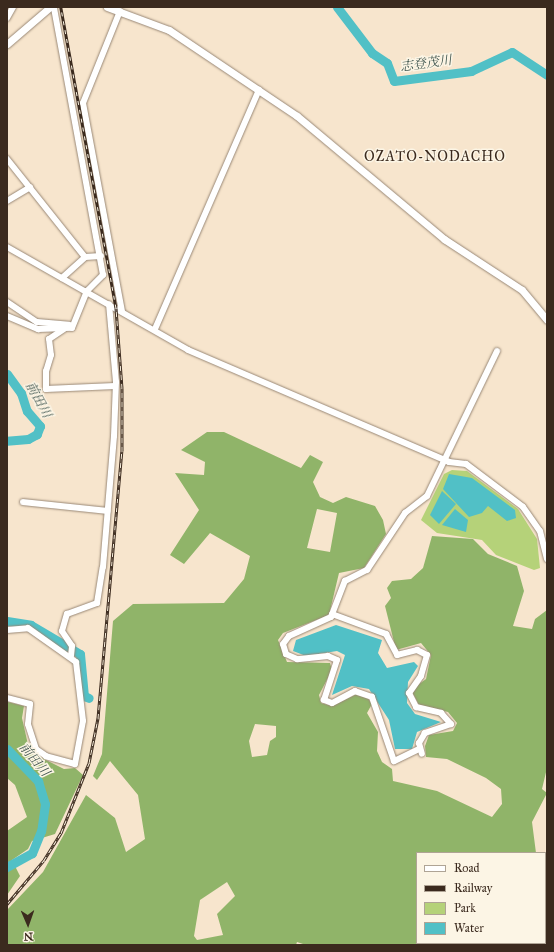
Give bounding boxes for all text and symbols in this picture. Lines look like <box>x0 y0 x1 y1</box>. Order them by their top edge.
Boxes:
water label: 志登茂川 <box>399 53 453 75</box>
district label: OZATO-NODACHO <box>364 149 506 165</box>
water label: 前田川 <box>22 379 54 421</box>
water label: 前田川 <box>15 740 53 780</box>
legend <box>416 852 546 944</box>
text: Road <box>454 861 480 875</box>
text: Railway <box>454 881 492 895</box>
text: Park <box>454 901 476 915</box>
north arrow <box>8 904 48 944</box>
text: Water <box>454 921 484 935</box>
text: N <box>24 930 33 943</box>

